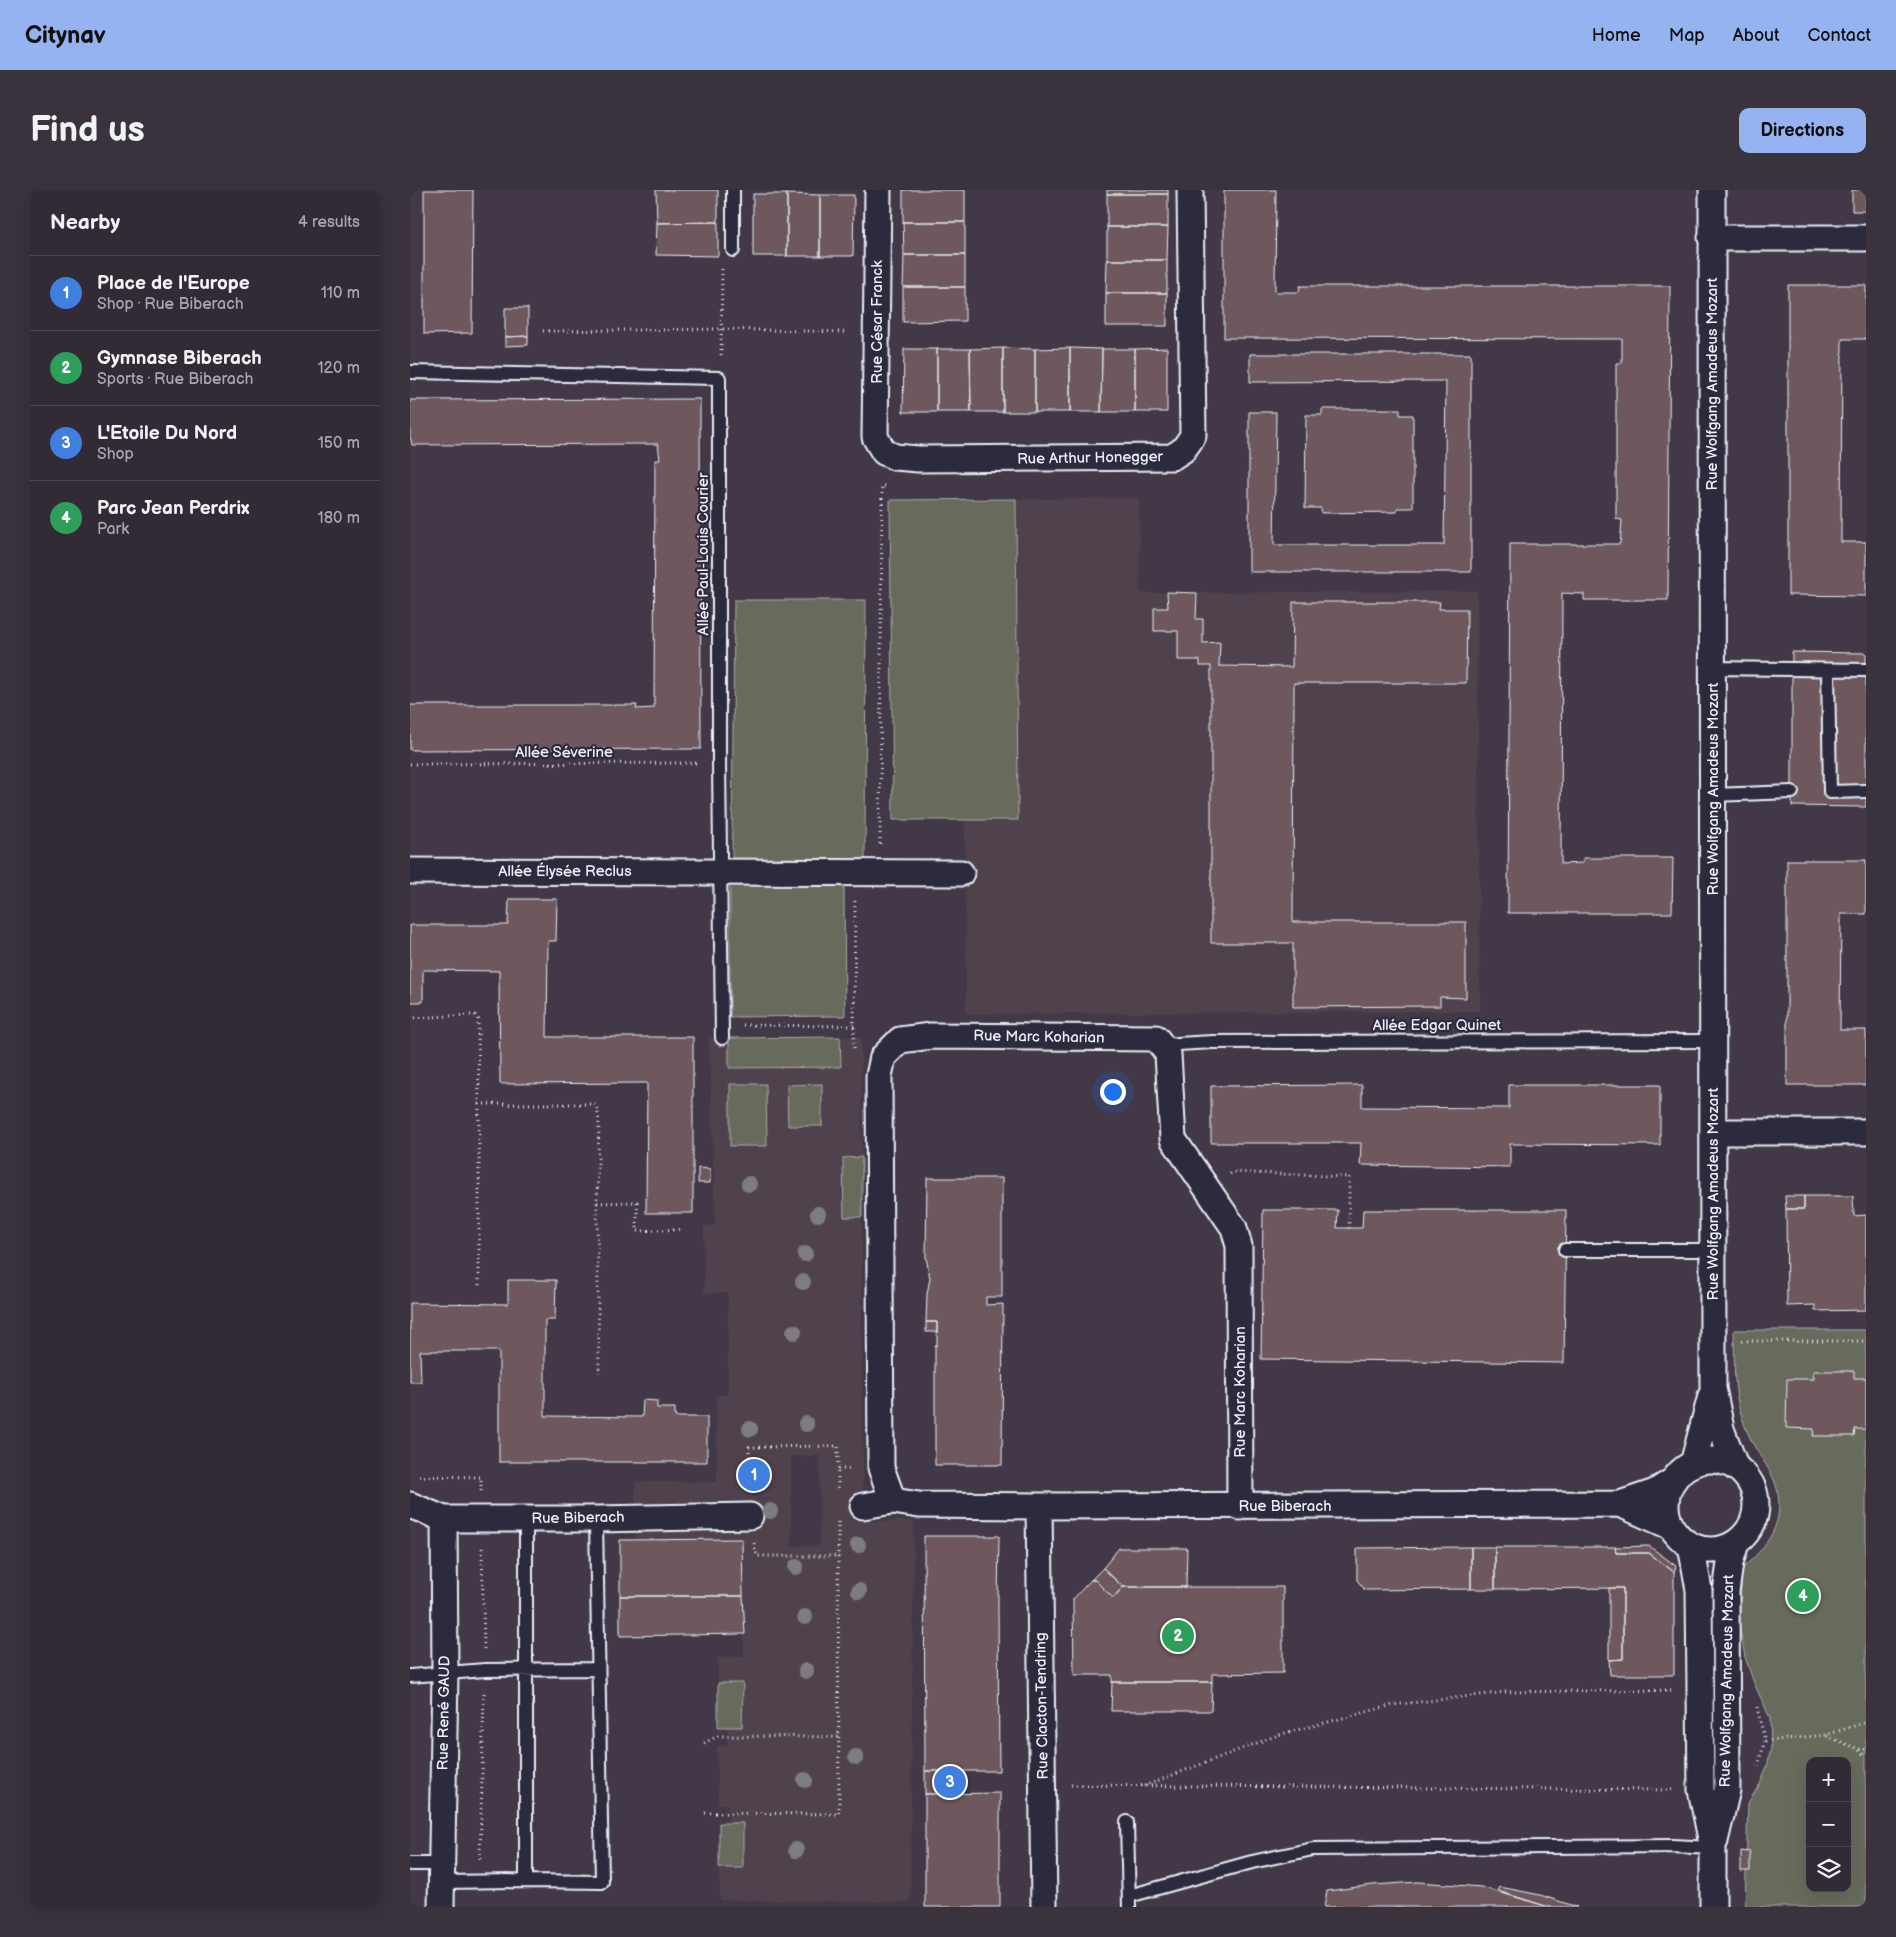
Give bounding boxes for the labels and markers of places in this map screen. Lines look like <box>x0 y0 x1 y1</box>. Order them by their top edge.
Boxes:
pin: 1 <box>738 1456 770 1494</box>
pin: 4 <box>1787 1577 1819 1615</box>
pin: 2 <box>1162 1617 1194 1655</box>
pin: 3 <box>934 1763 966 1801</box>

